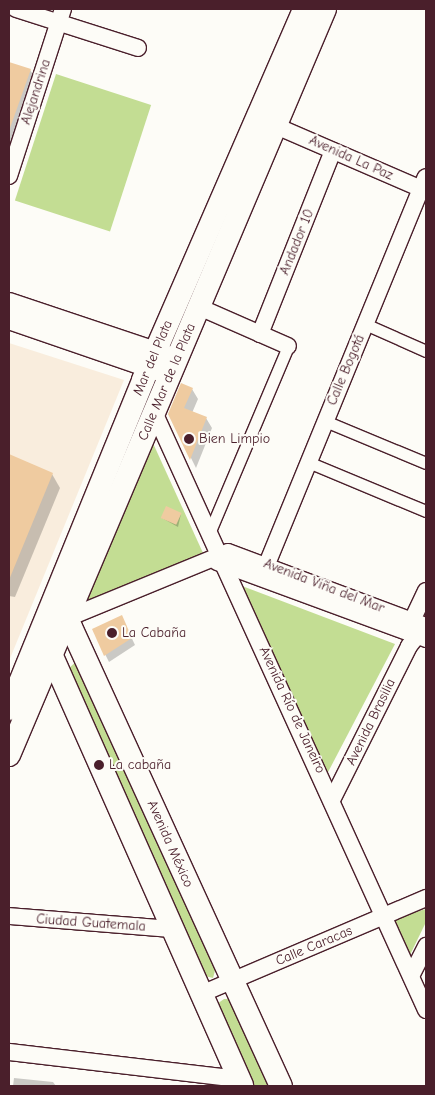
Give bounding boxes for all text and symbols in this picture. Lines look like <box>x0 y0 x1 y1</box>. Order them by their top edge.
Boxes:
street label: Alejandrina <box>18 57 54 127</box>
street label: Avenida La Paz <box>306 132 396 184</box>
street label: Andador 10 <box>276 207 318 277</box>
street label: Mar del Plata <box>130 318 176 398</box>
street label: Calle Mar de la Plata <box>135 321 199 443</box>
street label: Calle Bogotá <box>324 332 368 408</box>
place label: Bien Limpio <box>199 431 270 447</box>
marker: Bien Limpio <box>183 433 195 445</box>
street label: Avenida Viña del Mar <box>261 555 387 617</box>
place label: La Cabaña <box>122 625 186 641</box>
marker: La Cabaña <box>106 627 118 639</box>
street label: Avenida Río de Janeiro <box>255 644 329 776</box>
street label: Avenida Brasilia <box>343 676 399 768</box>
place label: La cabaña <box>109 757 171 773</box>
marker: La cabaña <box>93 759 105 771</box>
street label: Avenida México <box>143 798 197 890</box>
street label: Ciudad Guatemala <box>36 911 146 935</box>
street label: Calle Caracas <box>273 922 355 970</box>

